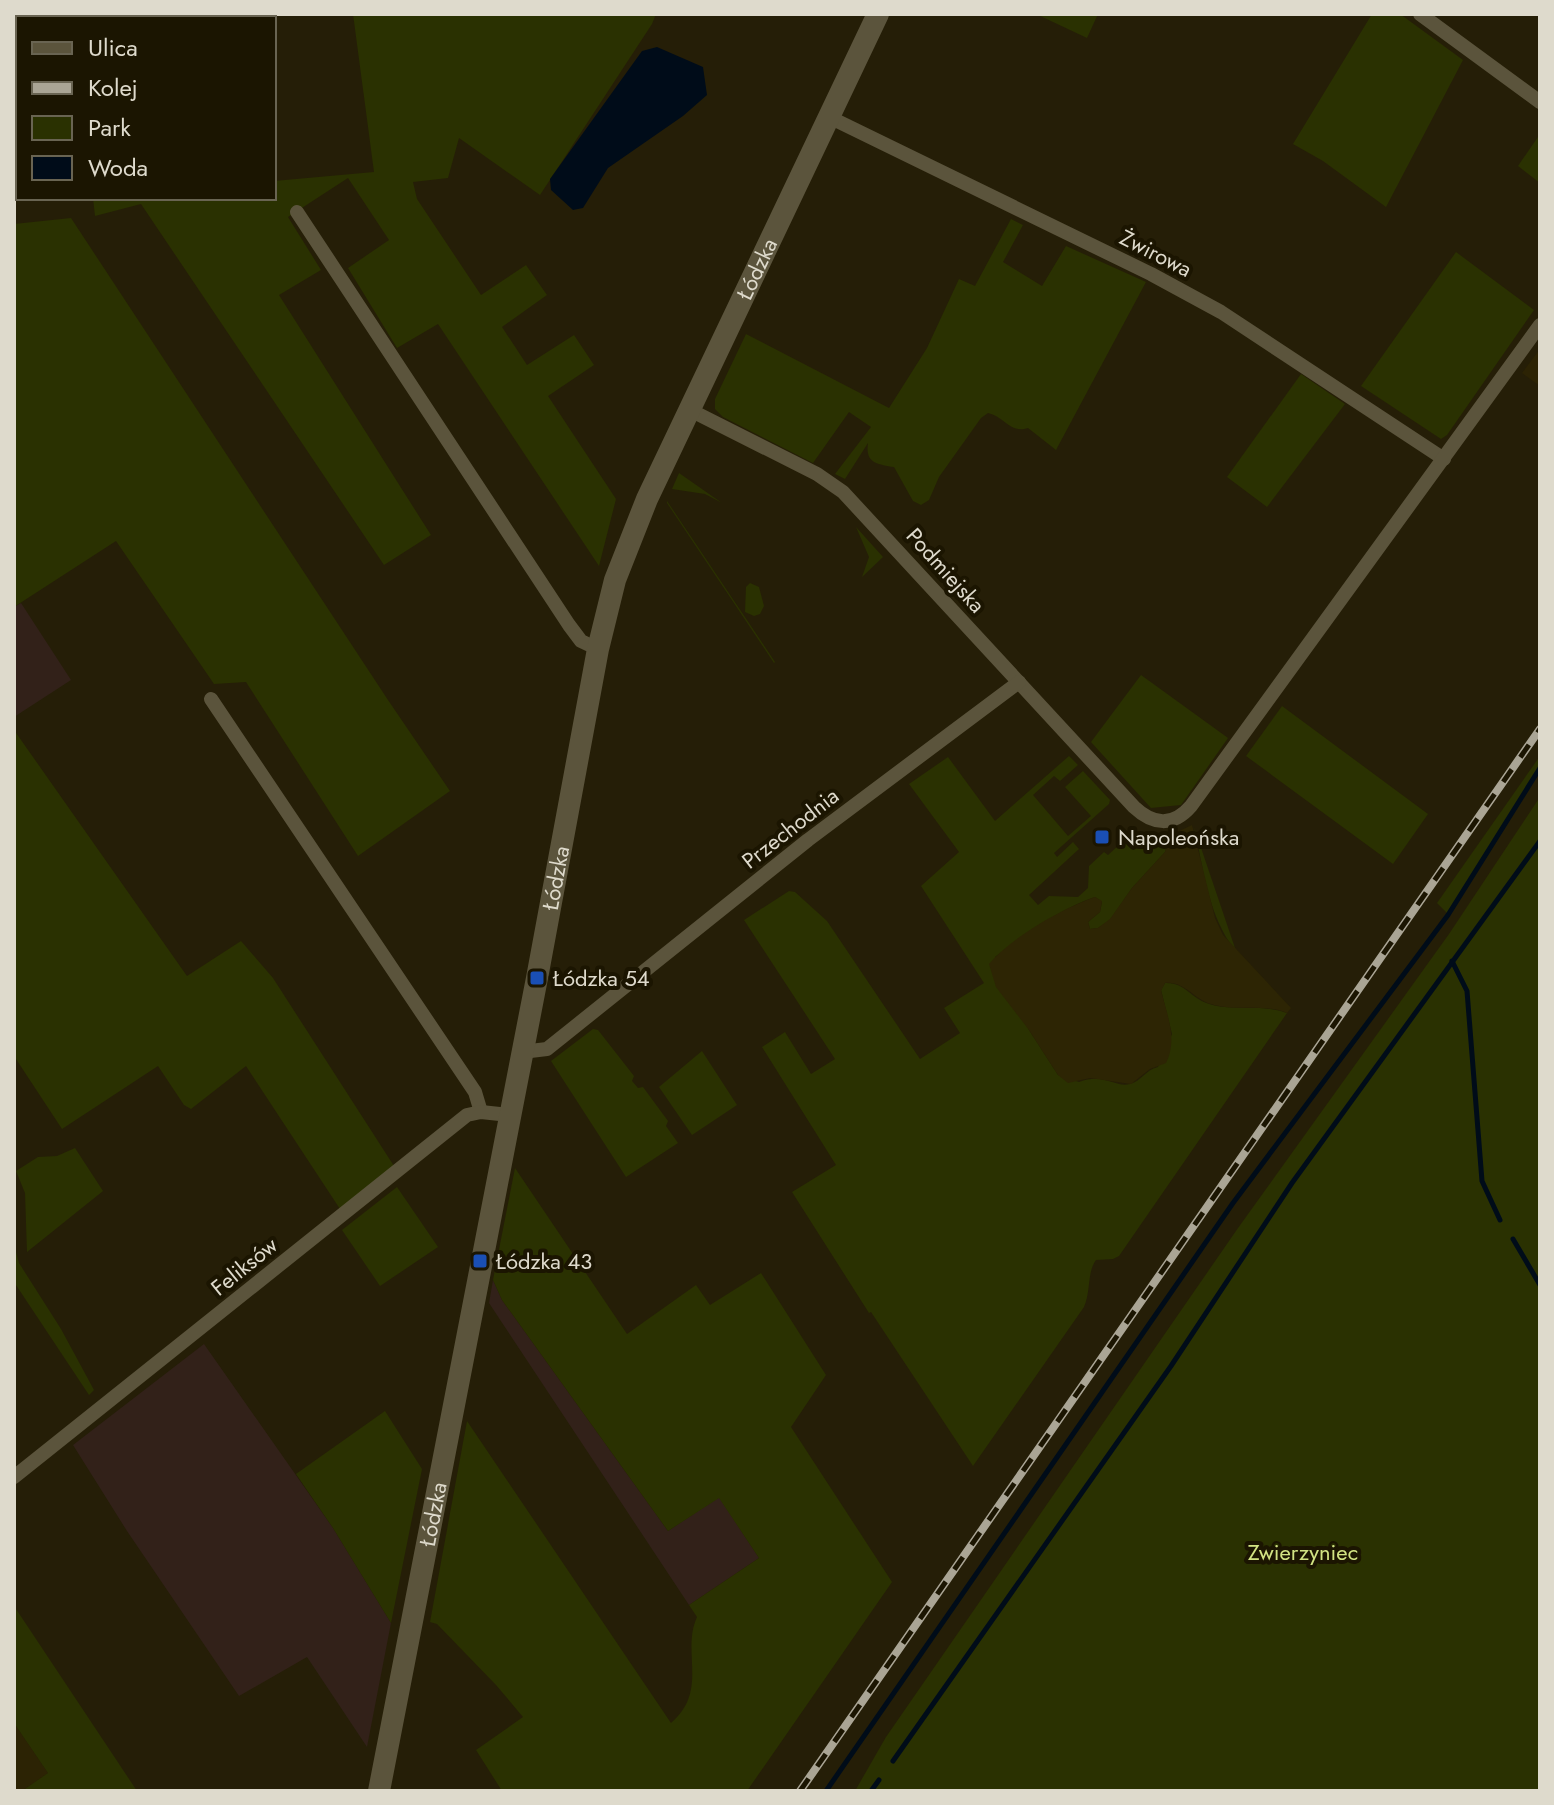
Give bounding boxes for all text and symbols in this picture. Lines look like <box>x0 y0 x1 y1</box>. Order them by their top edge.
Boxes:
legend <box>16 16 276 200</box>
text: Ulica <box>88 30 138 65</box>
text: Kolej <box>88 70 138 105</box>
text: Park <box>88 110 131 145</box>
text: Woda <box>88 150 148 185</box>
street label: Żwirowa <box>1114 221 1198 285</box>
street label: Łódzka <box>728 233 785 306</box>
street label: Podmiejska <box>899 520 993 620</box>
street label: Przechodnia <box>735 780 845 876</box>
place label: Napoleońska <box>1118 821 1239 853</box>
marker: Napoleońska <box>1093 828 1111 846</box>
street label: Łódzka <box>534 843 577 914</box>
place label: Łódzka 54 <box>552 962 650 994</box>
marker: Łódzka 54 <box>528 969 546 987</box>
street label: Feliksów <box>204 1229 284 1303</box>
place label: Łódzka 43 <box>495 1245 592 1277</box>
marker: Łódzka 43 <box>471 1252 489 1270</box>
street label: Łódzka <box>411 1479 455 1550</box>
park label: Zwierzyniec <box>1248 1536 1358 1568</box>

